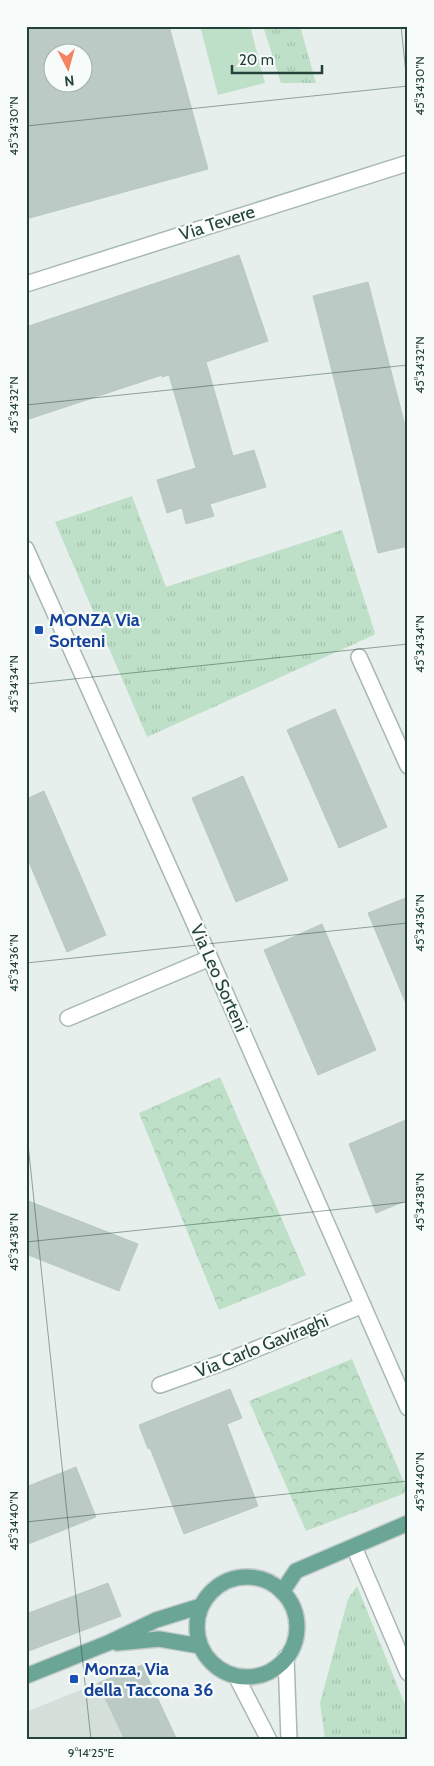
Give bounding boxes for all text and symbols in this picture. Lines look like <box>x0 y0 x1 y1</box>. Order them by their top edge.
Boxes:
north arrow <box>42 42 92 92</box>
scale bar <box>232 42 322 74</box>
text: 20 m <box>239 51 274 69</box>
text: 45°34'30"N <box>412 56 427 116</box>
text: N <box>63 71 75 90</box>
text: 45°34'30"N <box>6 96 21 156</box>
street label: Via Tevere <box>176 200 258 246</box>
text: 45°34'32"N <box>412 336 427 394</box>
text: 45°34'32"N <box>6 376 21 434</box>
place label: MONZA Via Sorteni <box>49 609 140 652</box>
text: 45°34'34"N <box>412 615 427 673</box>
marker: MONZA Via Sorteni <box>33 624 45 636</box>
text: 45°34'34"N <box>6 655 21 713</box>
text: 45°34'36"N <box>412 894 427 952</box>
street label: Via Leo Sorteni <box>185 921 253 1035</box>
text: 45°34'36"N <box>6 934 21 992</box>
text: 45°34'38"N <box>412 1173 427 1231</box>
text: 45°34'38"N <box>6 1213 21 1271</box>
street label: Via Carlo Gaviraghi <box>192 1309 332 1383</box>
text: 45°34'40"N <box>412 1452 427 1512</box>
text: 45°34'40"N <box>6 1491 21 1551</box>
place label: Monza, Via della Taccona 36 <box>84 1658 213 1701</box>
marker: Monza, Via della Taccona 36 <box>68 1673 80 1685</box>
text: 9°14'25"E <box>68 1745 115 1760</box>

